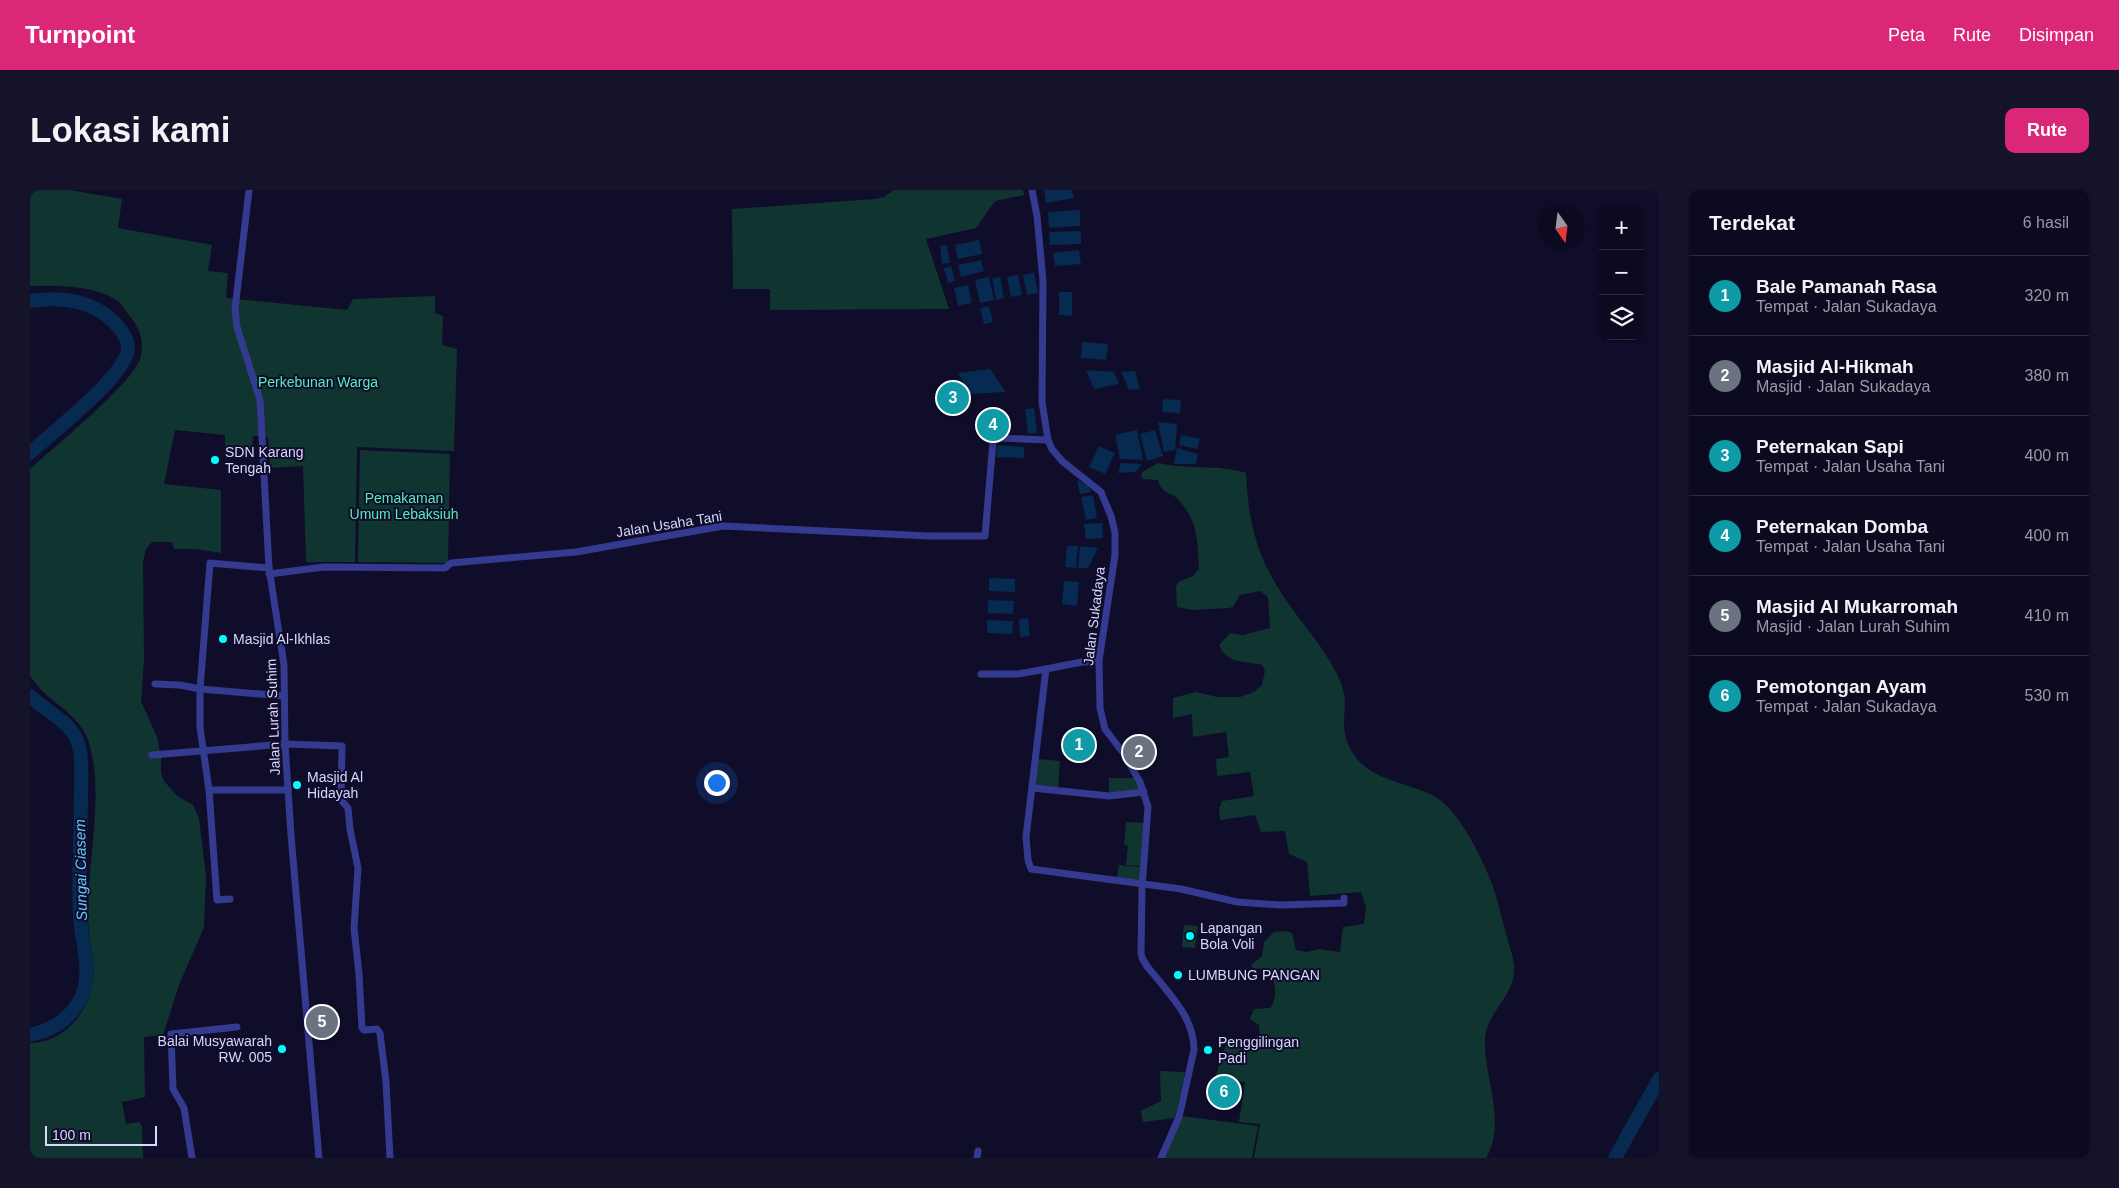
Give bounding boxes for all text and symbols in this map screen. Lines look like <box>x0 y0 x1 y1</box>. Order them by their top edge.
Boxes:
text: Turnpoint <box>25 21 135 48</box>
text: Peta <box>1888 25 1925 45</box>
text: Rute <box>1953 25 1991 45</box>
text: Disimpan <box>2019 25 2094 45</box>
button: Rute <box>2005 108 2089 153</box>
text: Lokasi kami <box>30 110 230 149</box>
north arrow <box>1539 205 1584 250</box>
map controls <box>1599 205 1644 340</box>
button: + <box>1599 205 1644 250</box>
text: Terdekat <box>1709 211 1795 234</box>
text: 6 hasil <box>2023 214 2069 231</box>
button: − <box>1599 250 1644 295</box>
text: Bale Pamanah Rasa <box>1756 276 1937 297</box>
text: 1 <box>1721 287 1729 304</box>
text: 320 m <box>2025 287 2069 304</box>
button: layers <box>1599 295 1644 340</box>
text: Tempat · Jalan Sukadaya <box>1756 298 1937 315</box>
text: Masjid Al-Hikmah <box>1756 356 1914 377</box>
text: 2 <box>1721 367 1729 384</box>
text: 380 m <box>2025 367 2069 384</box>
park label: Perkebunan Warga <box>258 374 378 390</box>
text: Masjid · Jalan Sukadaya <box>1756 378 1930 395</box>
pin: 3 <box>937 379 969 417</box>
pin: 4 <box>977 406 1009 444</box>
text: Peternakan Sapi <box>1756 436 1904 457</box>
place label: SDN Karang Tengah <box>225 444 304 476</box>
text: 3 <box>1721 447 1729 464</box>
text: 400 m <box>2025 447 2069 464</box>
marker: SDN Karang Tengah <box>209 454 221 466</box>
text: Tempat · Jalan Usaha Tani <box>1756 458 1945 475</box>
park label: Pemakaman Umum Lebaksiuh <box>350 490 458 522</box>
street label: Jalan Usaha Tani <box>615 508 723 540</box>
text: Peternakan Domba <box>1756 516 1928 537</box>
text: 4 <box>1721 527 1729 544</box>
text: 400 m <box>2025 527 2069 544</box>
text: Tempat · Jalan Usaha Tani <box>1756 538 1945 555</box>
street label: Jalan Sukadaya <box>1080 565 1108 666</box>
text: Masjid Al Mukarromah <box>1756 596 1958 617</box>
text: 5 <box>1721 607 1729 624</box>
text: 410 m <box>2025 607 2069 624</box>
text: Masjid · Jalan Lurah Suhim <box>1756 618 1950 635</box>
place label: Masjid Al-Ikhlas <box>233 631 330 647</box>
marker: Masjid Al-Ikhlas <box>217 633 229 645</box>
street label: Jalan Lurah Suhim <box>263 658 283 776</box>
text: Pemotongan Ayam <box>1756 676 1927 697</box>
text: 6 <box>1721 687 1729 704</box>
text: 530 m <box>2025 687 2069 704</box>
text: Tempat · Jalan Sukadaya <box>1756 698 1937 715</box>
pin: 1 <box>1063 726 1095 764</box>
pin: 2 <box>1123 733 1155 771</box>
place label: Masjid Al Hidayah <box>307 769 363 801</box>
your location <box>704 770 730 796</box>
marker: Masjid Al Hidayah <box>291 779 303 791</box>
water label: Sungai Ciasem <box>71 819 90 921</box>
place label: Lapangan Bola Voli <box>1200 920 1262 952</box>
marker: Lapangan Bola Voli <box>1184 930 1196 942</box>
place label: LUMBUNG PANGAN <box>1188 967 1320 983</box>
marker: LUMBUNG PANGAN <box>1172 969 1184 981</box>
pin: 5 <box>306 1003 338 1041</box>
place label: Balai Musyawarah RW. 005 <box>158 1033 272 1065</box>
place label: Penggilingan Padi <box>1218 1034 1299 1066</box>
marker: Balai Musyawarah RW. 005 <box>276 1043 288 1055</box>
marker: Penggilingan Padi <box>1202 1044 1214 1056</box>
pin: 6 <box>1208 1073 1240 1111</box>
scale bar <box>45 1123 158 1146</box>
text: 100 m <box>52 1127 91 1143</box>

